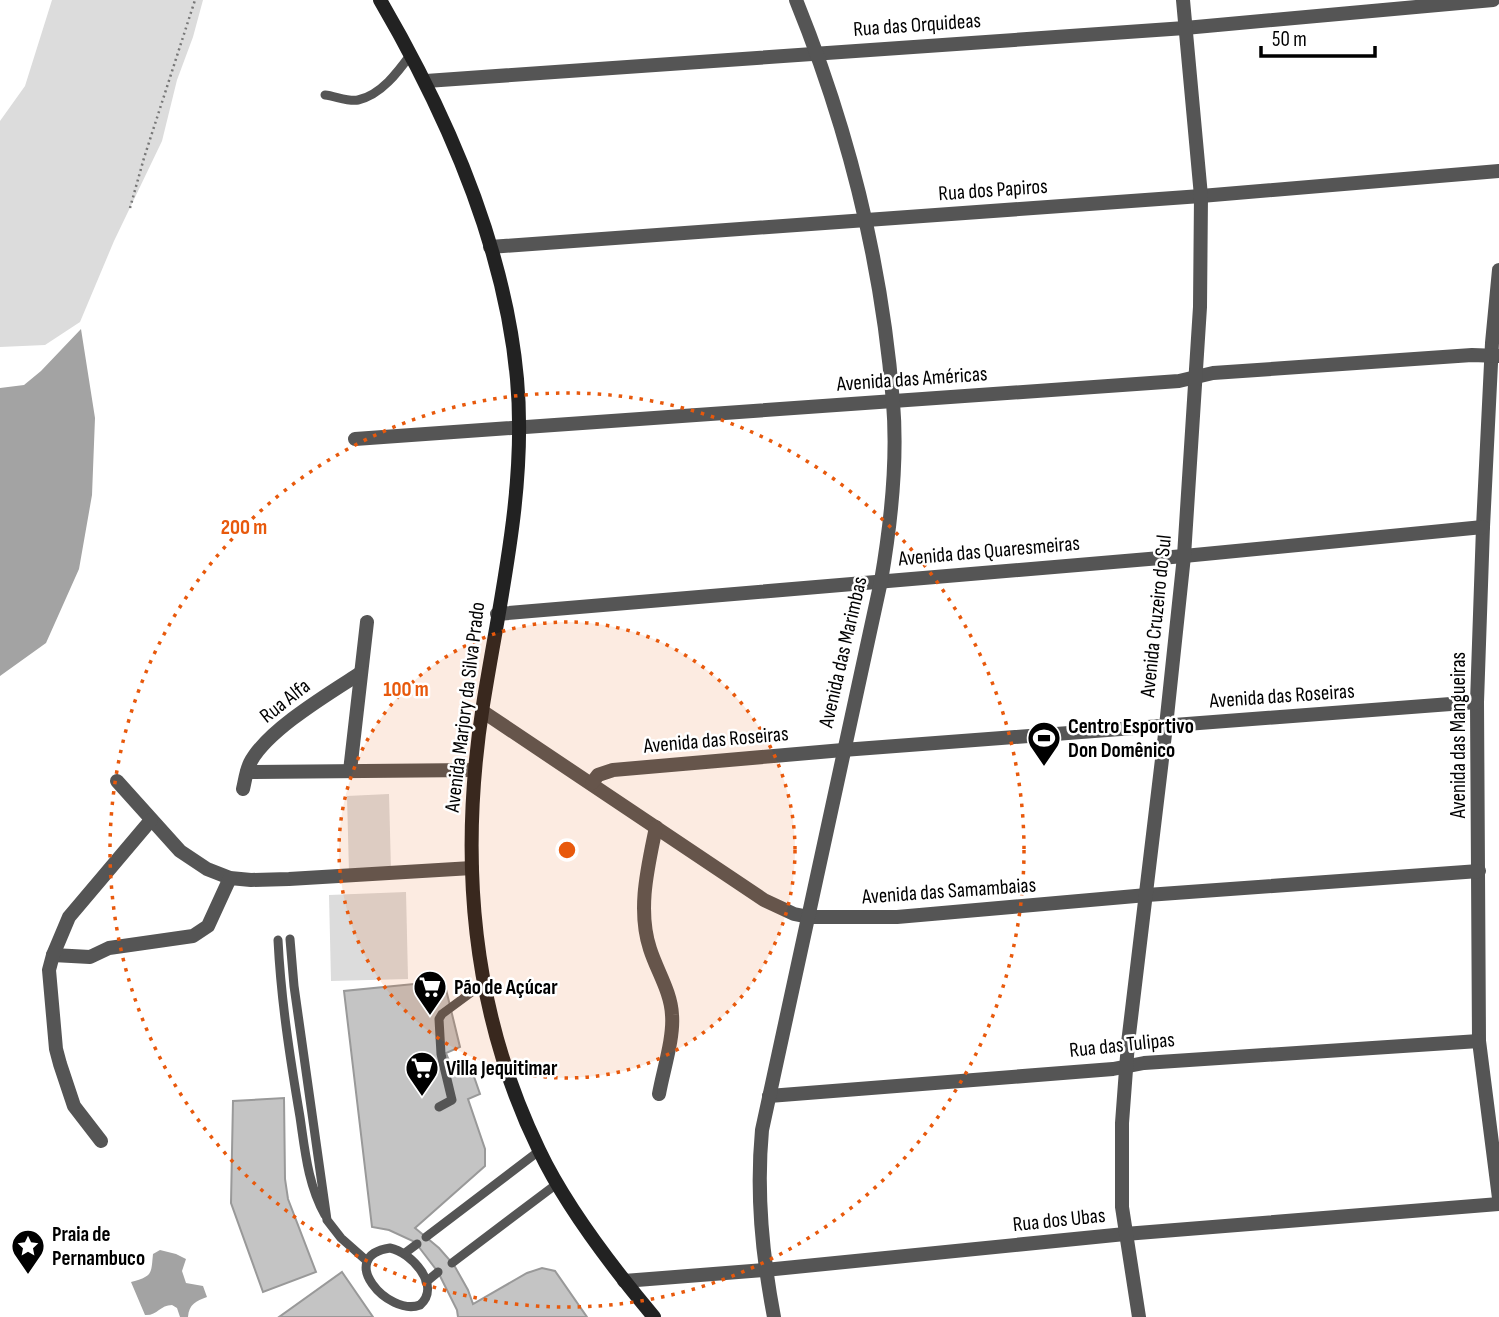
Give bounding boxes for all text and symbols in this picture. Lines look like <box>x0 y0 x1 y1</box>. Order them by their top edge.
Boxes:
street label: Rua das Orquideas <box>852 8 982 42</box>
scale bar <box>1261 14 1375 58</box>
text: 50 m <box>1272 27 1307 52</box>
street label: Rua dos Papiros <box>938 174 1048 206</box>
street label: Avenida das Américas <box>835 361 988 397</box>
text: 200 m <box>221 515 267 540</box>
street label: Avenida das Quaresmeiras <box>896 531 1081 571</box>
street label: Avenida Cruzeiro do Sul <box>1135 534 1177 699</box>
street label: Avenida das Marimbas <box>813 574 873 731</box>
street label: Avenida Marjory da Silva Prado <box>440 601 490 814</box>
street label: Avenida das Mangueiras <box>1446 652 1471 819</box>
street label: Rua Alfa <box>255 674 315 728</box>
text: 100 m <box>383 677 429 702</box>
street label: Avenida das Roseiras <box>1208 678 1355 714</box>
place label: Centro Esportivo Don Domênico <box>1068 714 1194 763</box>
sports icon: Centro Esportivo Don Domênico <box>1025 719 1063 768</box>
street label: Avenida das Roseiras <box>642 721 789 759</box>
centre of rings <box>555 838 579 862</box>
street label: Avenida das Samambaias <box>860 872 1037 910</box>
supermarket icon: Pão de Açúcar <box>411 968 449 1017</box>
place label: Pão de Açúcar <box>454 975 558 1000</box>
street label: Rua das Tulipas <box>1068 1027 1176 1063</box>
supermarket icon: Villa Jequitimar <box>403 1049 441 1098</box>
place label: Villa Jequitimar <box>446 1056 558 1081</box>
street label: Rua dos Ubas <box>1011 1203 1107 1237</box>
place label: Praia de Pernambuco <box>52 1222 145 1271</box>
place icon: Praia de Pernambuco <box>9 1227 47 1276</box>

